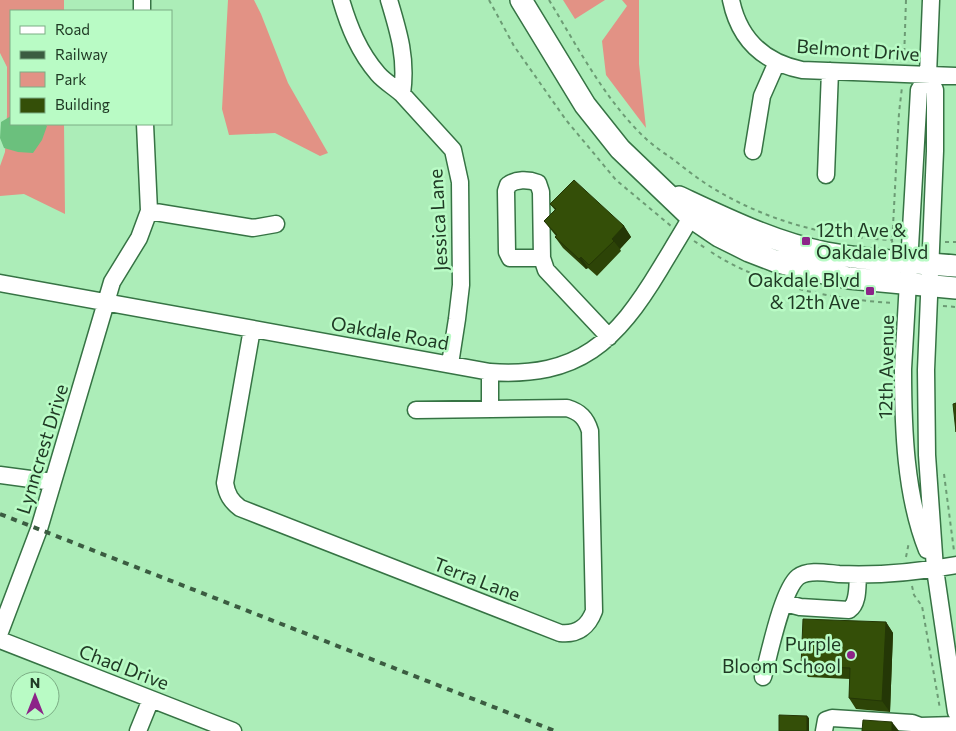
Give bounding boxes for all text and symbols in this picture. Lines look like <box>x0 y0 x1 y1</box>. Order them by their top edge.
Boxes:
legend <box>10 10 172 125</box>
text: Road <box>55 20 90 38</box>
street label: Belmont Drive <box>796 34 920 65</box>
text: Railway <box>55 45 108 63</box>
text: Park <box>55 70 86 88</box>
text: Building <box>55 95 110 113</box>
street label: Jessica Lane <box>423 168 452 272</box>
place label: 12th Ave & Oakdale Blvd <box>816 218 928 263</box>
marker: 12th Ave & Oakdale Blvd <box>800 235 812 247</box>
place label: Oakdale Blvd & 12th Ave <box>748 268 860 313</box>
marker: Oakdale Blvd & 12th Ave <box>864 285 876 297</box>
street label: Oakdale Road <box>329 311 451 354</box>
street label: 12th Avenue <box>873 315 898 419</box>
street label: Lynncrest Drive <box>11 381 72 517</box>
street label: Terra Lane <box>431 551 524 606</box>
place label: Purple Bloom School <box>722 632 841 677</box>
street label: Chad Drive <box>76 639 172 694</box>
marker: Purple Bloom School <box>845 649 857 661</box>
north arrow <box>10 671 60 721</box>
text: N <box>30 674 40 691</box>

